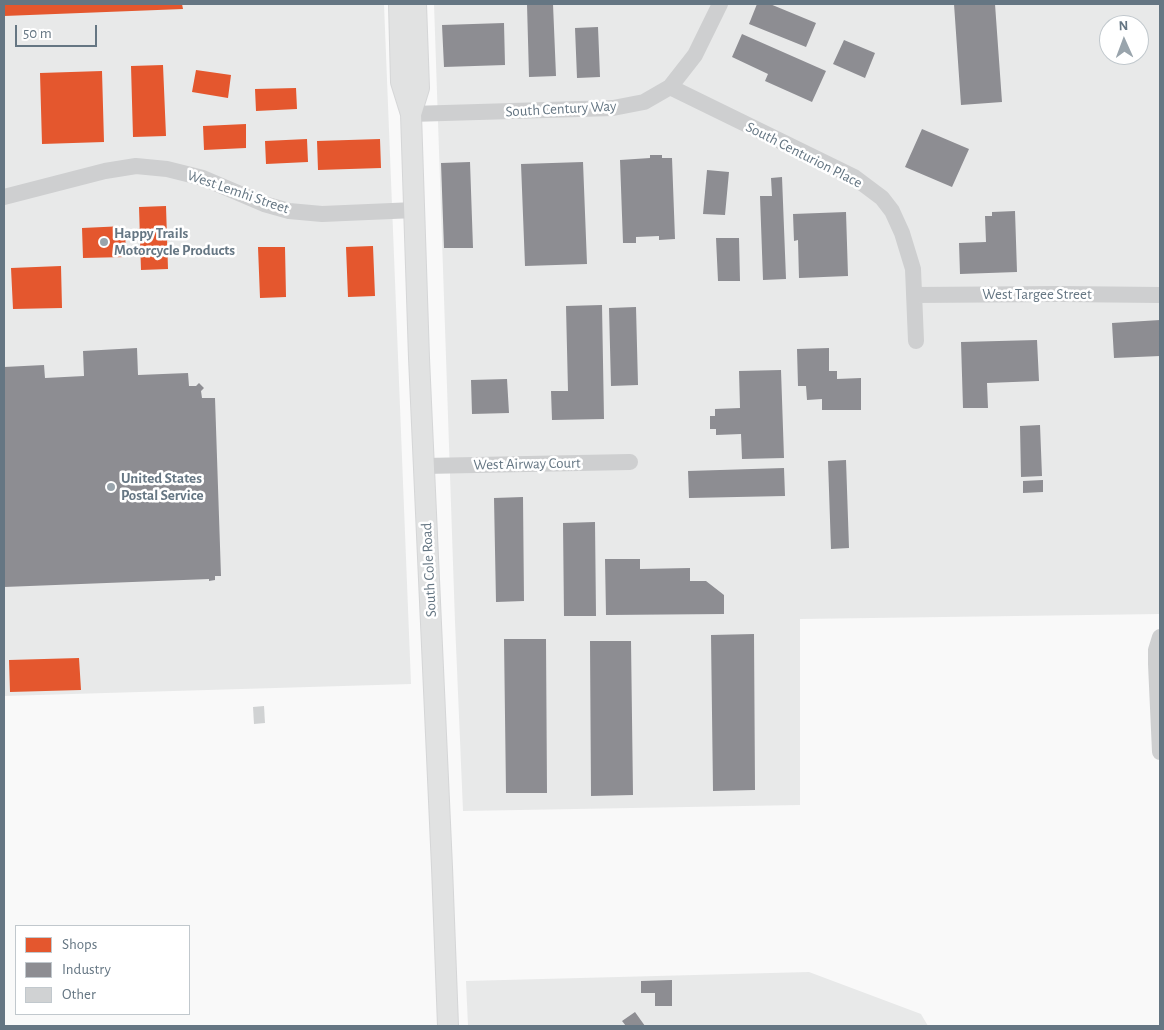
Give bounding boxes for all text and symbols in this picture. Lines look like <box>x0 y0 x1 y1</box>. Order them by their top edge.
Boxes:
scale bar <box>18 15 100 47</box>
north arrow <box>1099 15 1149 65</box>
text: N <box>1118 19 1129 33</box>
text: 50 m <box>23 26 52 41</box>
street label: South Century Way <box>505 97 617 121</box>
street label: South Centurion Place <box>743 118 865 192</box>
street label: West Lemhi Street <box>185 166 291 218</box>
place label: Happy Trails Motorcycle Products <box>114 224 235 259</box>
marker: Happy Trails Motorcycle Products <box>98 236 110 248</box>
street label: West Targee Street <box>982 285 1092 303</box>
street label: West Airway Court <box>473 454 581 474</box>
place label: United States Postal Service <box>121 469 204 504</box>
marker: United States Postal Service <box>105 481 117 493</box>
street label: South Cole Road <box>418 522 440 618</box>
legend <box>15 925 190 1015</box>
text: Shops <box>62 937 97 952</box>
text: Industry <box>62 962 111 977</box>
text: Other <box>62 987 96 1002</box>

